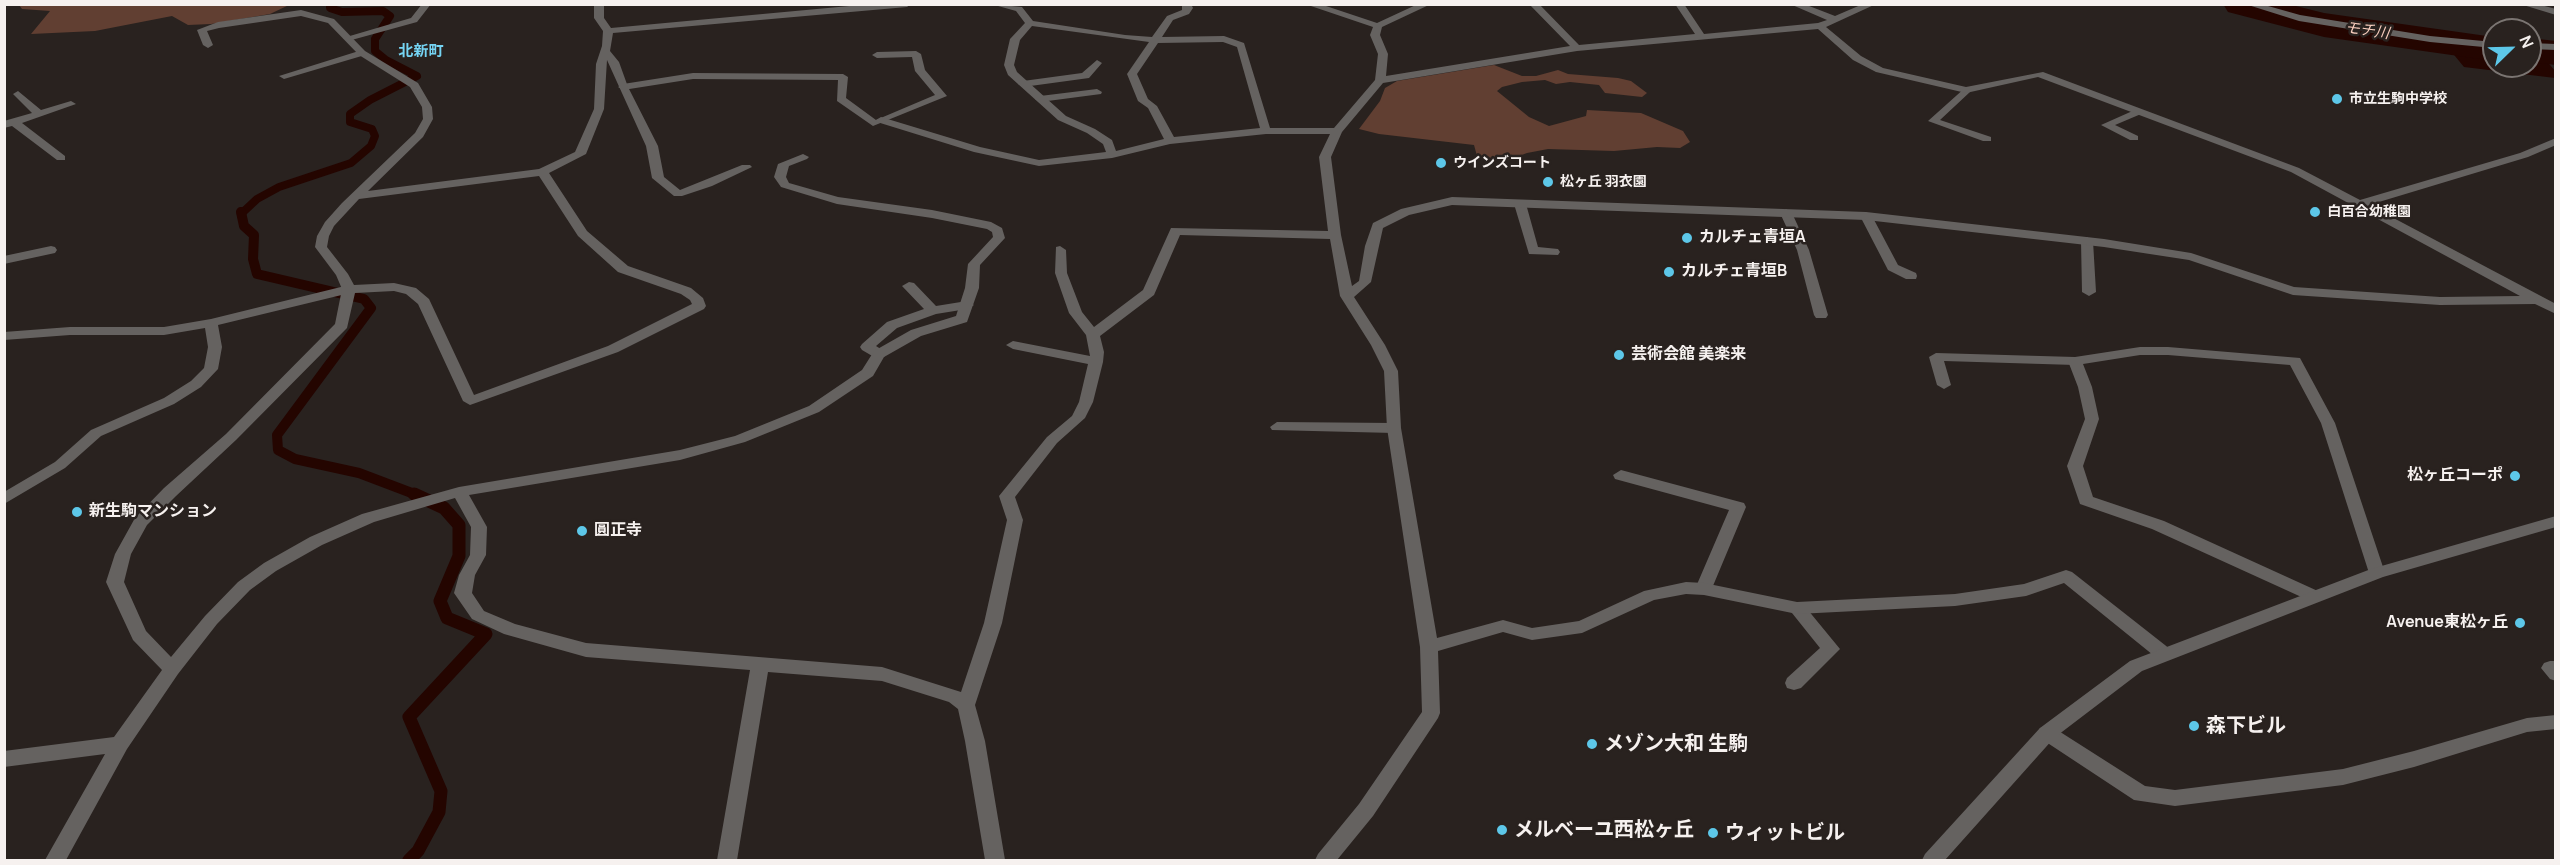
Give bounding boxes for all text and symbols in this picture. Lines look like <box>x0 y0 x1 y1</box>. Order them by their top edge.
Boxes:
north arrow <box>2482 18 2542 78</box>
water label: モチ川 <box>2343 19 2391 43</box>
text: N <box>2514 32 2539 51</box>
district label: 北新町 <box>399 43 443 61</box>
place label: 市立生駒中学校 <box>2349 91 2447 107</box>
marker: 市立生駒中学校 <box>2330 92 2344 106</box>
place label: ウインズコート <box>1453 155 1551 171</box>
marker: ウインズコート <box>1434 156 1448 170</box>
place label: 松ヶ丘 羽衣園 <box>1560 174 1647 190</box>
marker: 松ヶ丘 羽衣園 <box>1541 175 1555 189</box>
place label: 白百合幼稚園 <box>2327 204 2411 220</box>
marker: 白百合幼稚園 <box>2308 205 2322 219</box>
place label: カルチェ青垣A <box>1699 228 1806 248</box>
marker: カルチェ青垣A <box>1680 231 1694 245</box>
place label: カルチェ青垣B <box>1681 262 1787 282</box>
marker: カルチェ青垣B <box>1662 265 1676 279</box>
place label: 芸術会館 美楽来 <box>1631 345 1746 365</box>
marker: 芸術会館 美楽来 <box>1612 348 1626 362</box>
place label: 松ヶ丘コーポ <box>2407 466 2503 486</box>
marker: 松ヶ丘コーポ <box>2508 469 2522 483</box>
place label: 新生駒マンション <box>89 502 217 522</box>
marker: 新生駒マンション <box>70 505 84 519</box>
place label: 圓正寺 <box>594 521 642 541</box>
marker: 圓正寺 <box>575 524 589 538</box>
place label: Avenue東松ヶ丘 <box>2386 613 2508 633</box>
marker: Avenue東松ヶ丘 <box>2513 616 2527 630</box>
place label: 森下ビル <box>2206 714 2286 738</box>
marker: 森下ビル <box>2187 719 2201 733</box>
place label: メゾン大和 生駒 <box>1604 732 1748 756</box>
marker: メゾン大和 生駒 <box>1585 737 1599 751</box>
place label: メルベーユ西松ヶ丘 <box>1514 818 1694 842</box>
place label: ウィットビル <box>1725 821 1845 845</box>
marker: メルベーユ西松ヶ丘 <box>1495 823 1509 837</box>
marker: ウィットビル <box>1706 826 1720 840</box>

